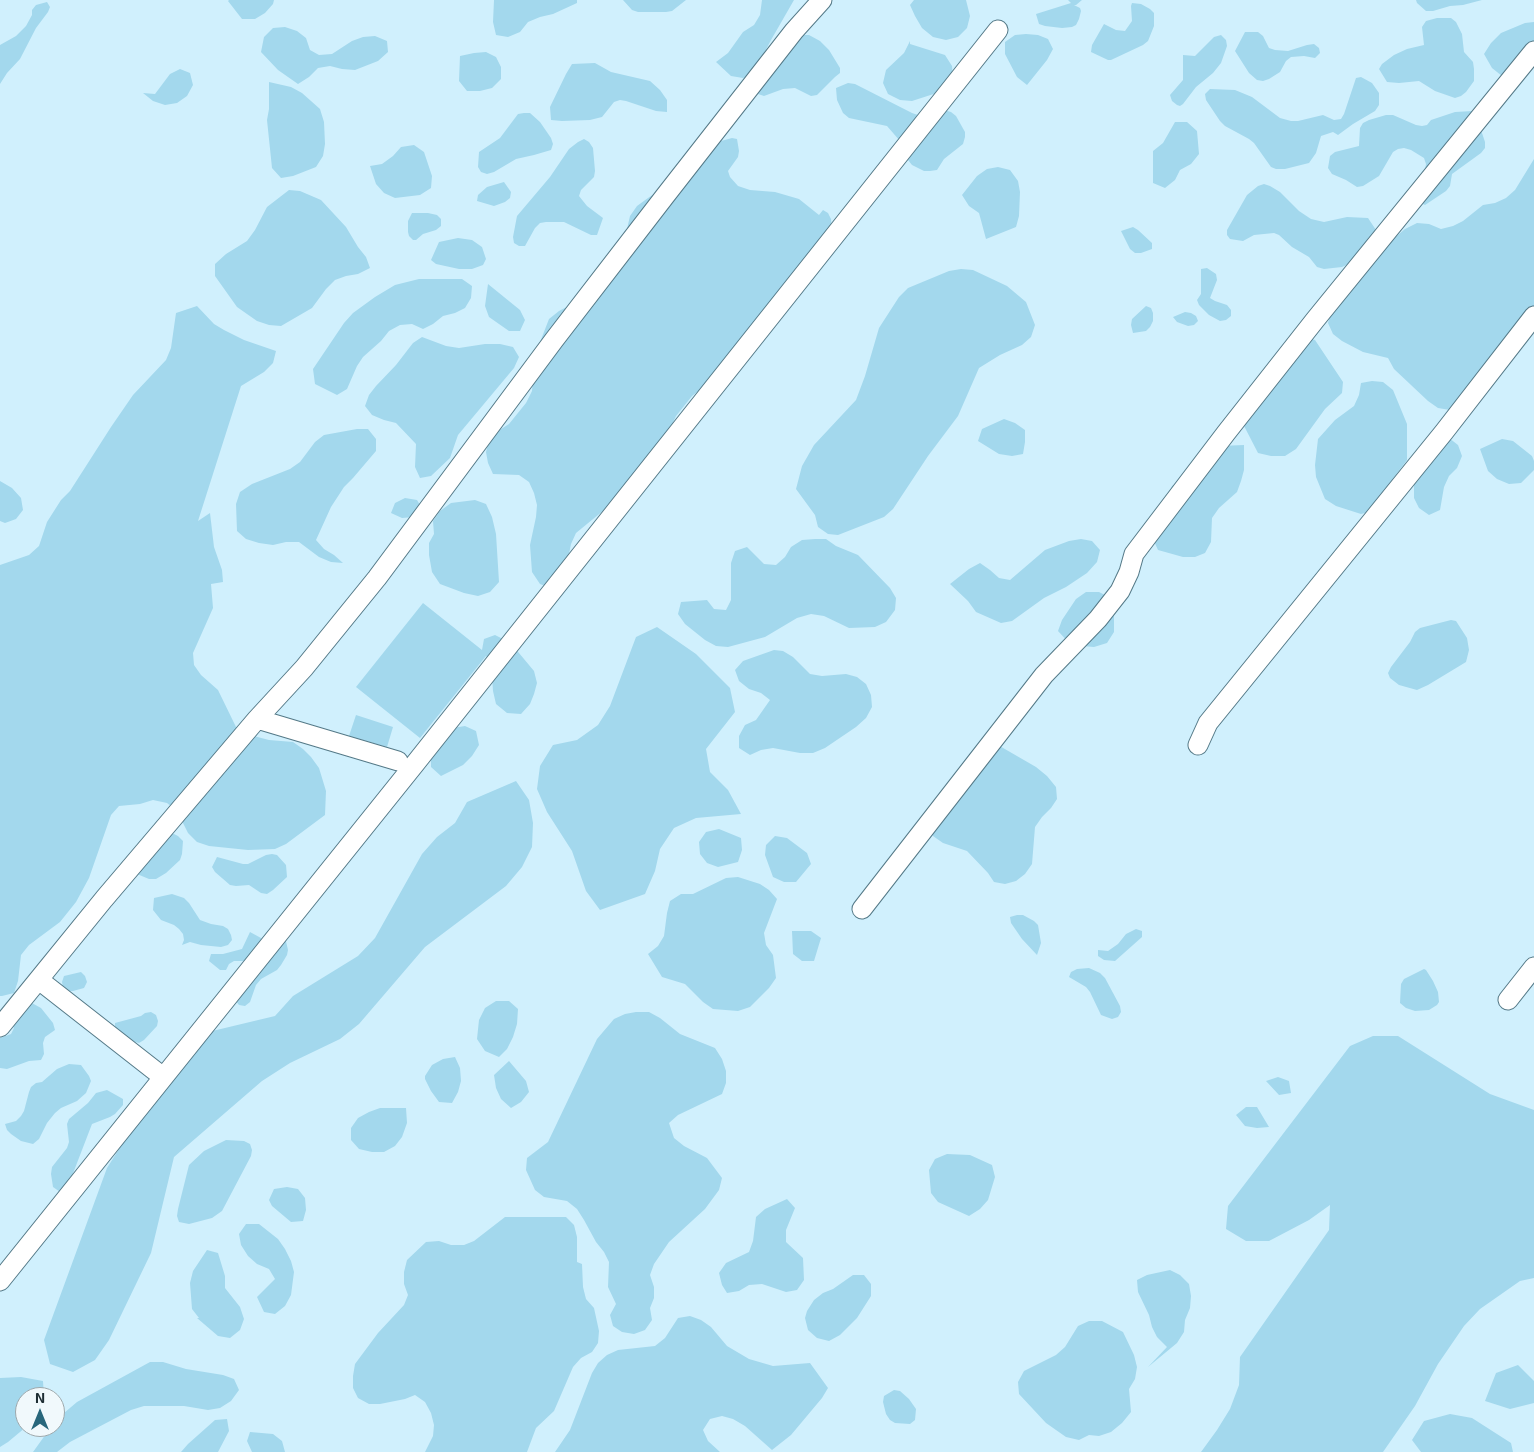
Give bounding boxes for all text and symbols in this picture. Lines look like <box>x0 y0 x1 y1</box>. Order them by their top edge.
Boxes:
north arrow <box>15 1387 65 1437</box>
text: N <box>35 1389 45 1406</box>

